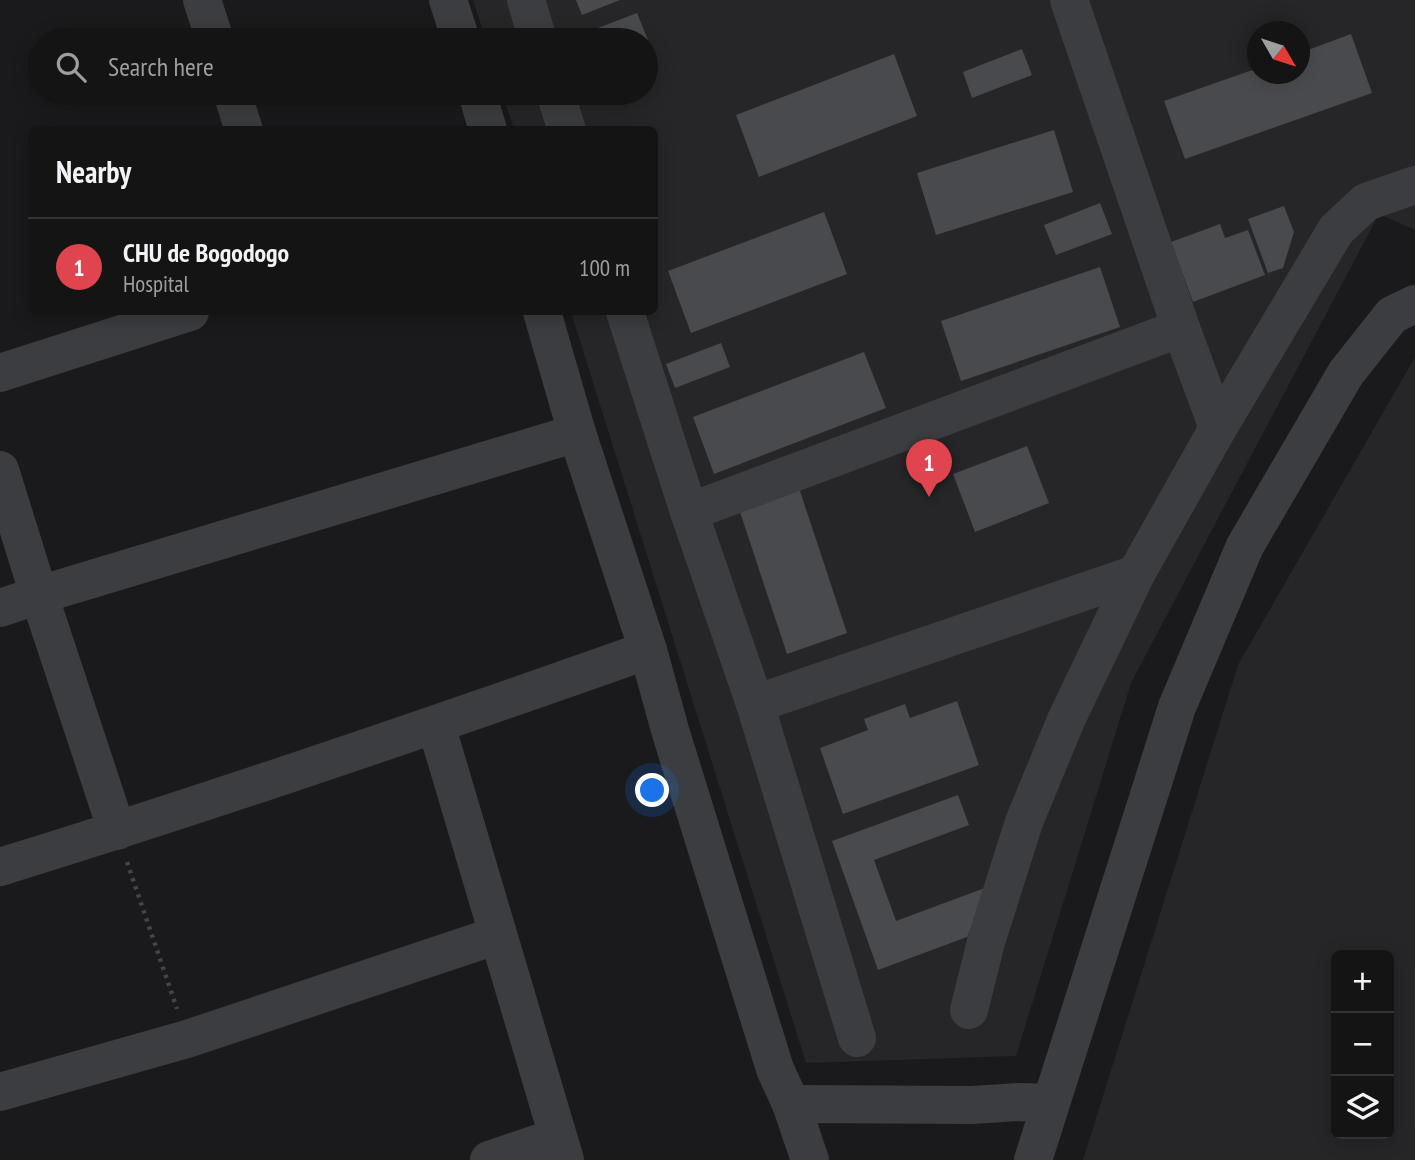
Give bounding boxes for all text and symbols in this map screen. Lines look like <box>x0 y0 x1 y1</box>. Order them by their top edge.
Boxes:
north arrow <box>1247 21 1310 84</box>
search box <box>28 28 658 105</box>
icon: search <box>52 48 90 86</box>
text: Search here <box>108 50 214 83</box>
text: Nearby <box>56 152 131 191</box>
text: CHU de Bogodogo <box>123 236 289 269</box>
text: 1 <box>74 253 85 282</box>
text: 100 m <box>579 253 630 282</box>
text: Hospital <box>123 269 189 298</box>
pin: 1 <box>906 439 952 497</box>
your location <box>635 773 669 807</box>
map controls <box>1331 950 1394 1139</box>
button: + <box>1331 950 1394 1013</box>
button: − <box>1331 1013 1394 1076</box>
button: layers <box>1331 1076 1394 1139</box>

